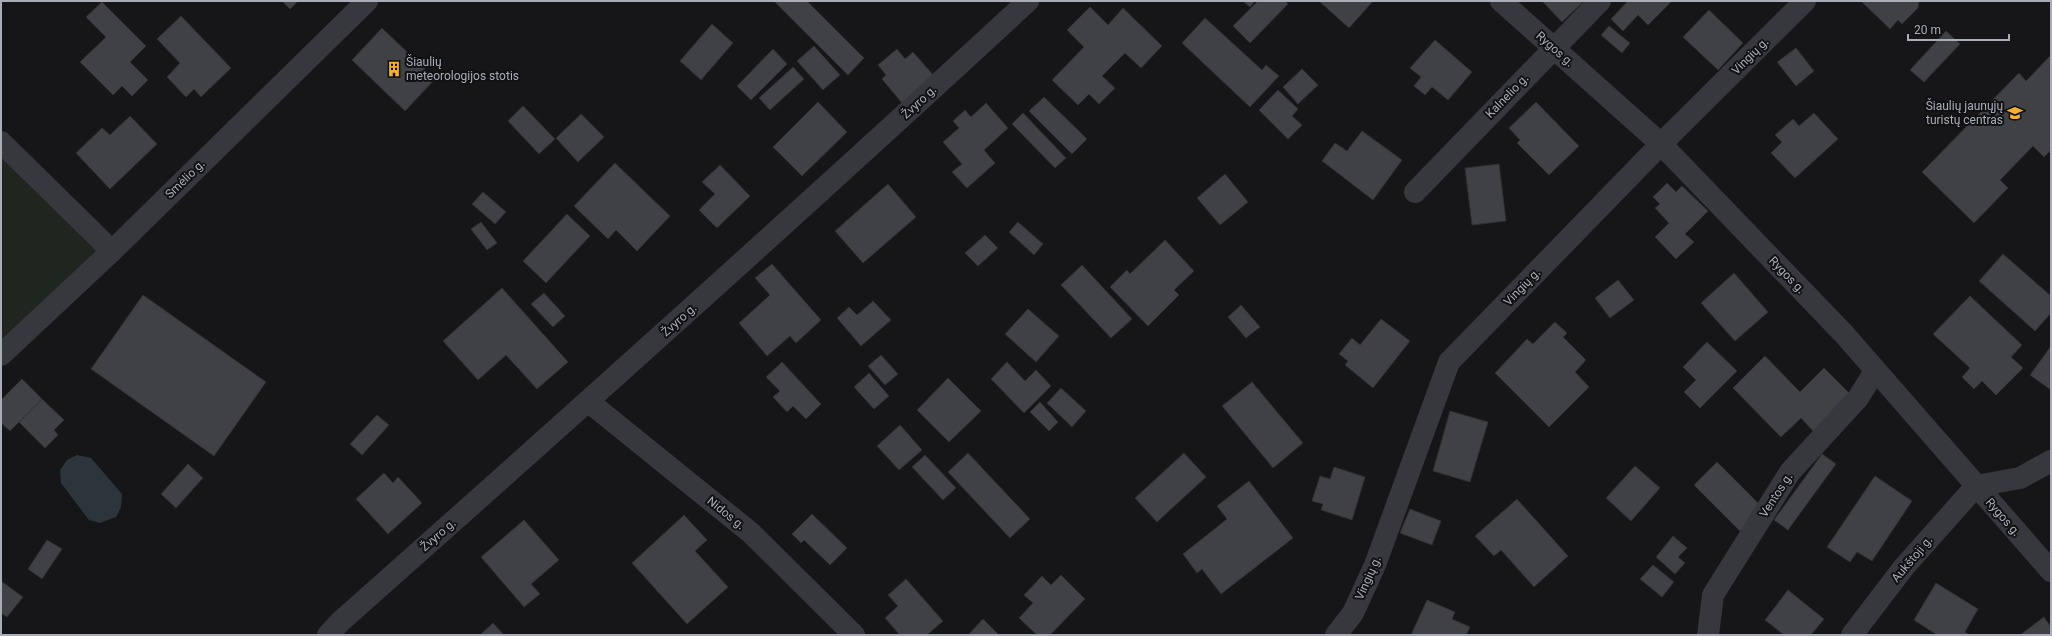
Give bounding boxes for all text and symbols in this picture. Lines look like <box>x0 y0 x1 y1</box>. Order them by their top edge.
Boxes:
scale bar <box>1908 16 2009 42</box>
text: 20 m <box>1914 23 1941 37</box>
street label: Rygos g. <box>1533 29 1577 69</box>
street label: Vingių g. <box>1729 35 1771 77</box>
place label: Šiaulių meteorologijos stotis <box>406 54 519 83</box>
building icon: Šiaulių meteorologijos stotis <box>385 60 403 78</box>
street label: Kalnelio g. <box>1483 71 1531 121</box>
street label: Žvyro g. <box>898 82 939 122</box>
place label: Šiaulių jaunųjų turistų centras <box>1926 98 2003 127</box>
school or university icon: Šiaulių jaunųjų turistų centras <box>2006 104 2024 122</box>
street label: Smėlio g. <box>162 157 208 201</box>
street label: Rygos g. <box>1766 254 1808 296</box>
street label: Vingių g. <box>1501 265 1543 309</box>
street label: Žvyro g. <box>658 300 699 339</box>
street label: Ventos g. <box>1756 470 1796 520</box>
street label: Nidos g. <box>704 494 748 532</box>
street label: Rygos g. <box>1983 495 2023 539</box>
street label: Žvyro g. <box>417 515 459 554</box>
street label: Aukštoji g. <box>1889 533 1935 585</box>
street label: Vingių g. <box>1352 554 1384 602</box>

